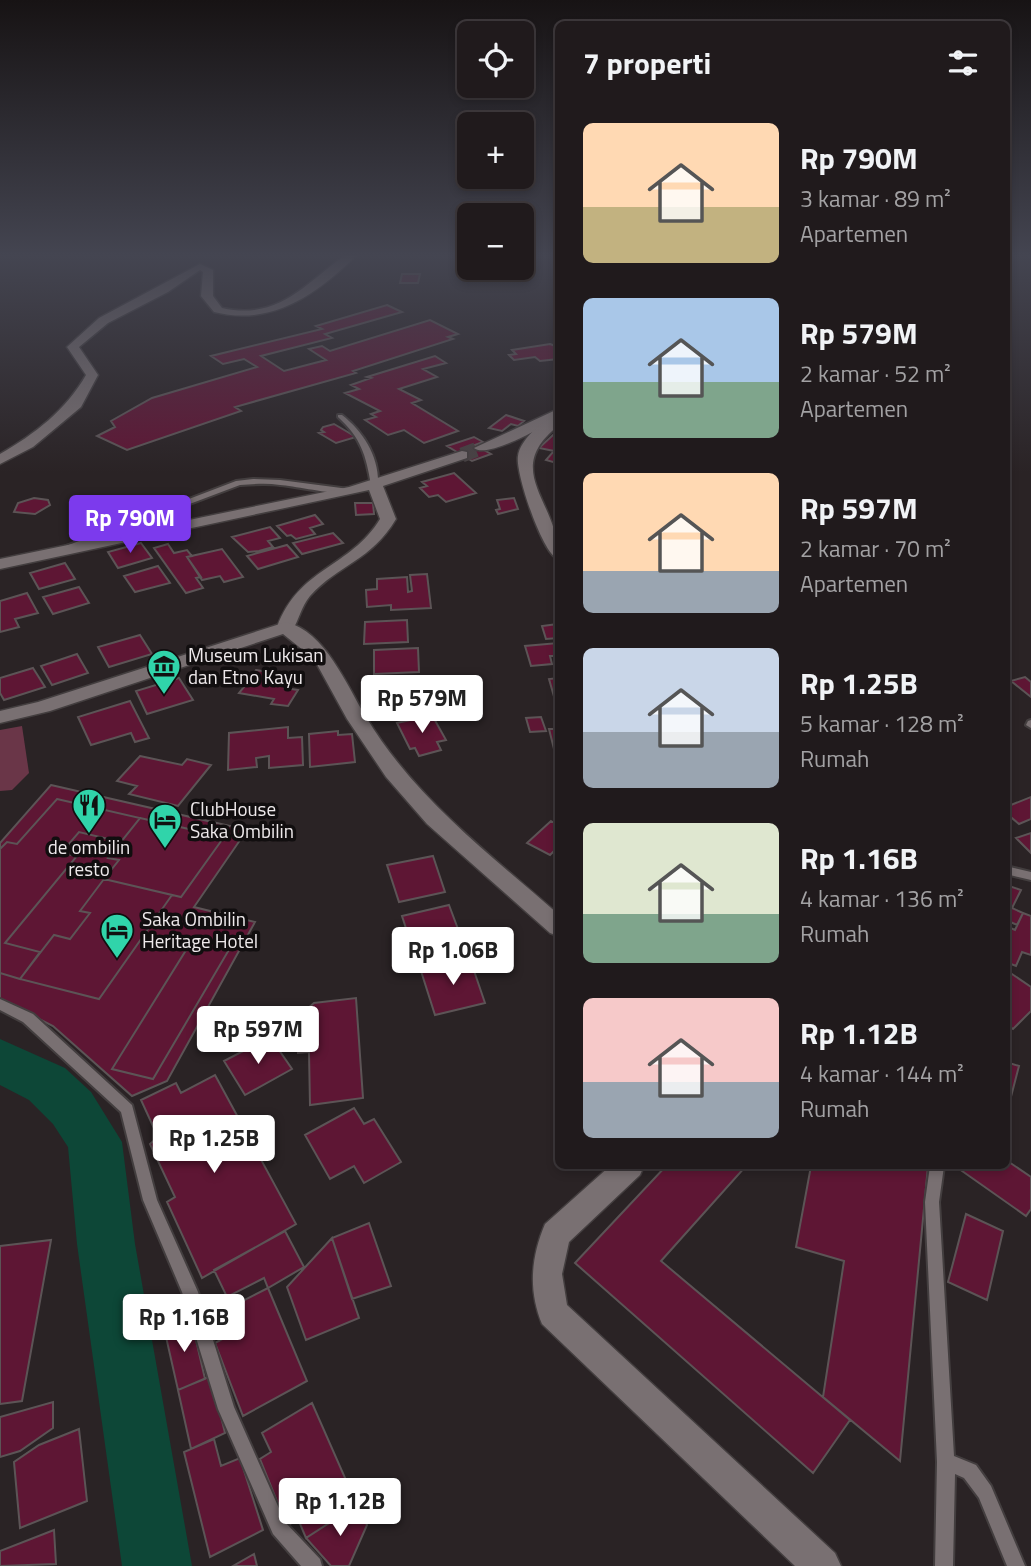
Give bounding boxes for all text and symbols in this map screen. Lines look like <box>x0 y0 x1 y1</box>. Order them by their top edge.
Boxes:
map controls <box>457 21 534 280</box>
button: locate <box>457 21 534 98</box>
text: 7 properti <box>583 40 711 86</box>
icon: filters <box>944 44 982 82</box>
button: + <box>457 112 534 189</box>
text: Rp 790M <box>800 135 918 181</box>
icon: home <box>639 151 723 235</box>
text: 3 kamar · 89 m² <box>800 181 951 216</box>
button: − <box>457 203 534 280</box>
text: Apartemen <box>800 216 908 251</box>
text: Rp 579M <box>800 310 918 356</box>
icon: home <box>639 326 723 410</box>
text: 2 kamar · 52 m² <box>800 356 951 391</box>
text: Apartemen <box>800 391 908 426</box>
text: Rp 597M <box>800 485 918 531</box>
pin: Rp 790M <box>65 496 195 555</box>
text: Rp 790M <box>85 500 175 535</box>
icon: home <box>639 501 723 585</box>
text: 2 kamar · 70 m² <box>800 531 951 566</box>
text: Apartemen <box>800 566 908 601</box>
place label: Museum Lukisan dan Etno Kayu <box>188 640 324 691</box>
museum icon: Museum Lukisan dan Etno Kayu <box>145 647 183 696</box>
text: Rp 1.25B <box>800 660 918 706</box>
pin: Rp 579M <box>357 676 487 735</box>
icon: home <box>639 676 723 760</box>
text: Rp 579M <box>377 680 467 715</box>
text: 5 kamar · 128 m² <box>800 706 964 741</box>
text: Rumah <box>800 741 869 776</box>
restaurant icon: de ombilin resto <box>70 786 108 835</box>
place label: ClubHouse Saka Ombilin <box>190 794 294 845</box>
hotel icon: ClubHouse Saka Ombilin <box>146 801 184 850</box>
place label: de ombilin resto <box>48 832 130 883</box>
text: Rp 1.16B <box>800 835 918 881</box>
icon: home <box>639 851 723 935</box>
text: 4 kamar · 136 m² <box>800 881 964 916</box>
place label: Saka Ombilin Heritage Hotel <box>142 904 258 955</box>
hotel icon: Saka Ombilin Heritage Hotel <box>98 911 136 960</box>
text: Rumah <box>800 916 869 951</box>
pin: Rp 1.06B <box>381 928 525 987</box>
text: Rp 1.06B <box>408 932 498 967</box>
pin: Rp 597M <box>193 1006 323 1066</box>
text: Rp 1.12B <box>800 1010 918 1056</box>
text: Rp 597M <box>213 1011 303 1046</box>
icon: home <box>639 1026 723 1110</box>
text: 4 kamar · 144 m² <box>800 1056 964 1091</box>
text: Rumah <box>800 1091 869 1126</box>
pin: Rp 1.25B <box>142 1116 286 1175</box>
text: Rp 1.25B <box>169 1120 259 1155</box>
pin: Rp 1.16B <box>112 1294 256 1354</box>
text: Rp 1.16B <box>139 1299 229 1334</box>
pin: Rp 1.12B <box>268 1478 412 1538</box>
text: Rp 1.12B <box>295 1483 385 1518</box>

